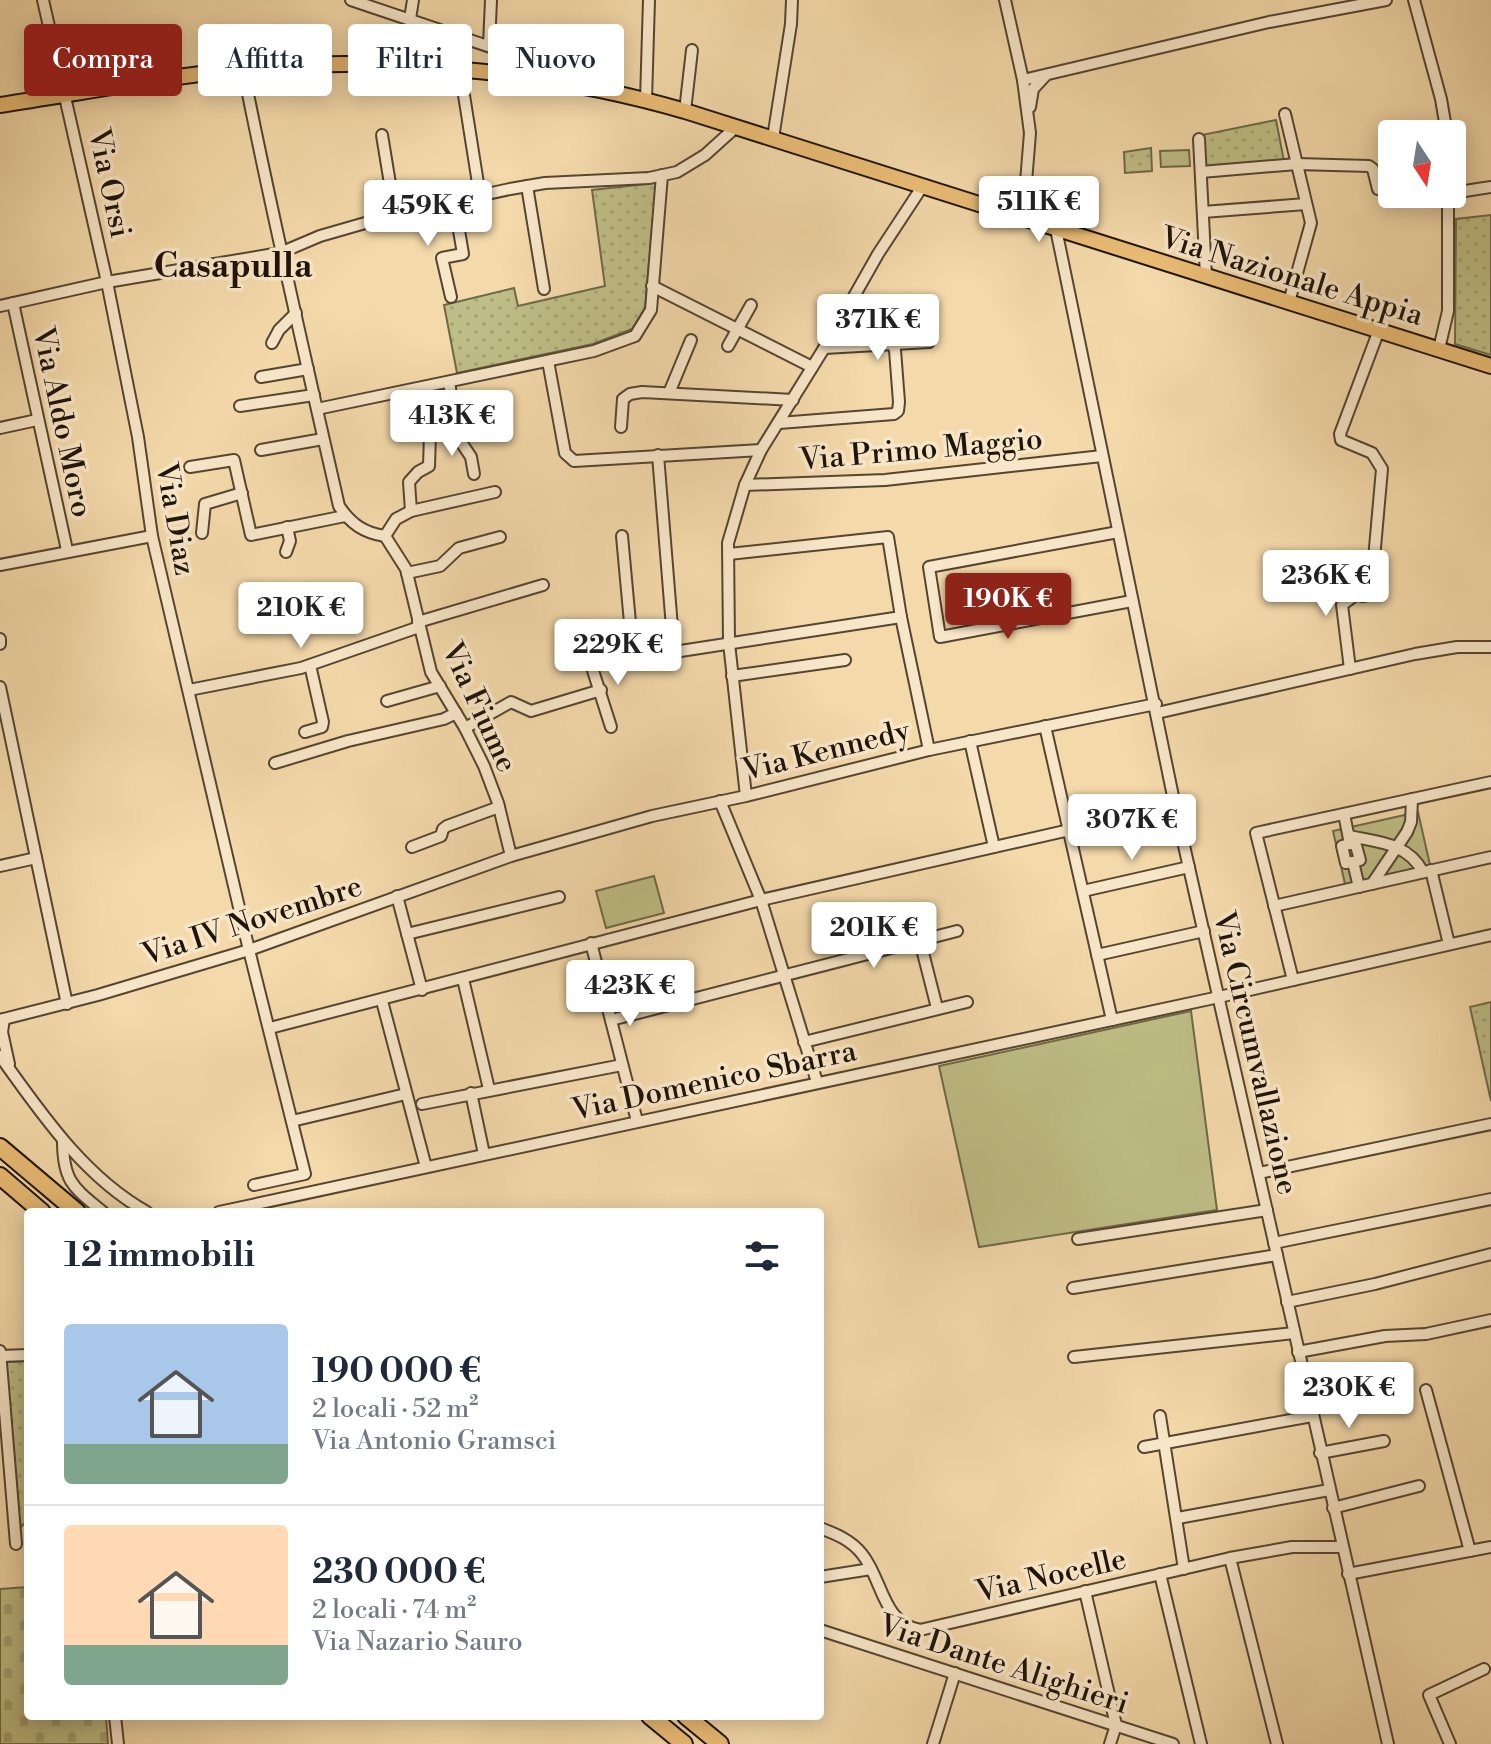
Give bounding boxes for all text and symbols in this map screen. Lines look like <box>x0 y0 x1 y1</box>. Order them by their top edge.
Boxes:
chip: Compra <box>24 24 182 96</box>
chip: Affitta <box>198 24 332 96</box>
chip: Filtri <box>348 24 472 96</box>
chip: Nuovo <box>488 24 624 96</box>
north arrow <box>1378 120 1466 208</box>
map controls <box>1378 120 1466 208</box>
street label: Via Orsi <box>79 124 139 241</box>
pin: 511K € <box>974 176 1104 244</box>
pin: 459K € <box>363 180 493 248</box>
text: 511K € <box>997 186 1081 218</box>
text: 459K € <box>382 190 474 222</box>
street label: Via Nazionale Appia <box>1155 219 1428 335</box>
district label: Casapulla <box>154 246 313 288</box>
pin: 371K € <box>813 294 943 362</box>
text: 371K € <box>835 304 921 336</box>
street label: Via Aldo Moro <box>23 323 101 521</box>
pin: 413K € <box>387 390 517 458</box>
text: 413K € <box>408 400 496 432</box>
street label: Via Primo Maggio <box>797 420 1044 480</box>
street label: Via Diaz <box>146 459 204 579</box>
pin: 236K € <box>1261 550 1391 618</box>
text: 236K € <box>1281 560 1371 592</box>
pin: 190K € <box>943 573 1073 641</box>
pin: 210K € <box>236 582 366 650</box>
text: 190K € <box>963 583 1053 615</box>
text: 210K € <box>256 592 346 624</box>
pin: 229K € <box>553 619 683 687</box>
text: 229K € <box>572 629 664 661</box>
street label: Via Fiume <box>432 636 526 778</box>
street label: Via Kennedy <box>738 712 914 790</box>
pin: 307K € <box>1067 794 1197 862</box>
text: 307K € <box>1086 804 1178 836</box>
street label: Via IV Novembre <box>137 867 367 975</box>
pin: 201K € <box>809 902 939 970</box>
street label: Via Circumvallazione <box>1204 907 1306 1199</box>
text: 201K € <box>830 912 918 944</box>
pin: 423K € <box>565 960 695 1028</box>
text: 423K € <box>584 970 676 1002</box>
street label: Via Domenico Sbarra <box>568 1032 861 1130</box>
icon: filters <box>740 1234 784 1278</box>
text: 12 immobili <box>64 1235 255 1277</box>
text: 190 000 € <box>312 1351 481 1393</box>
icon: home <box>128 1356 224 1452</box>
pin: 230K € <box>1284 1362 1414 1430</box>
text: 230K € <box>1303 1372 1395 1404</box>
text: 2 locali · 52 m² <box>312 1393 478 1425</box>
text: Via Antonio Gramsci <box>312 1425 556 1457</box>
street label: Via Nocelle <box>971 1540 1130 1612</box>
text: 230 000 € <box>312 1552 486 1594</box>
icon: home <box>128 1557 224 1653</box>
text: 2 locali · 74 m² <box>312 1594 476 1626</box>
street label: Via Dante Alighieri <box>873 1606 1133 1723</box>
text: Via Nazario Sauro <box>312 1626 523 1658</box>

